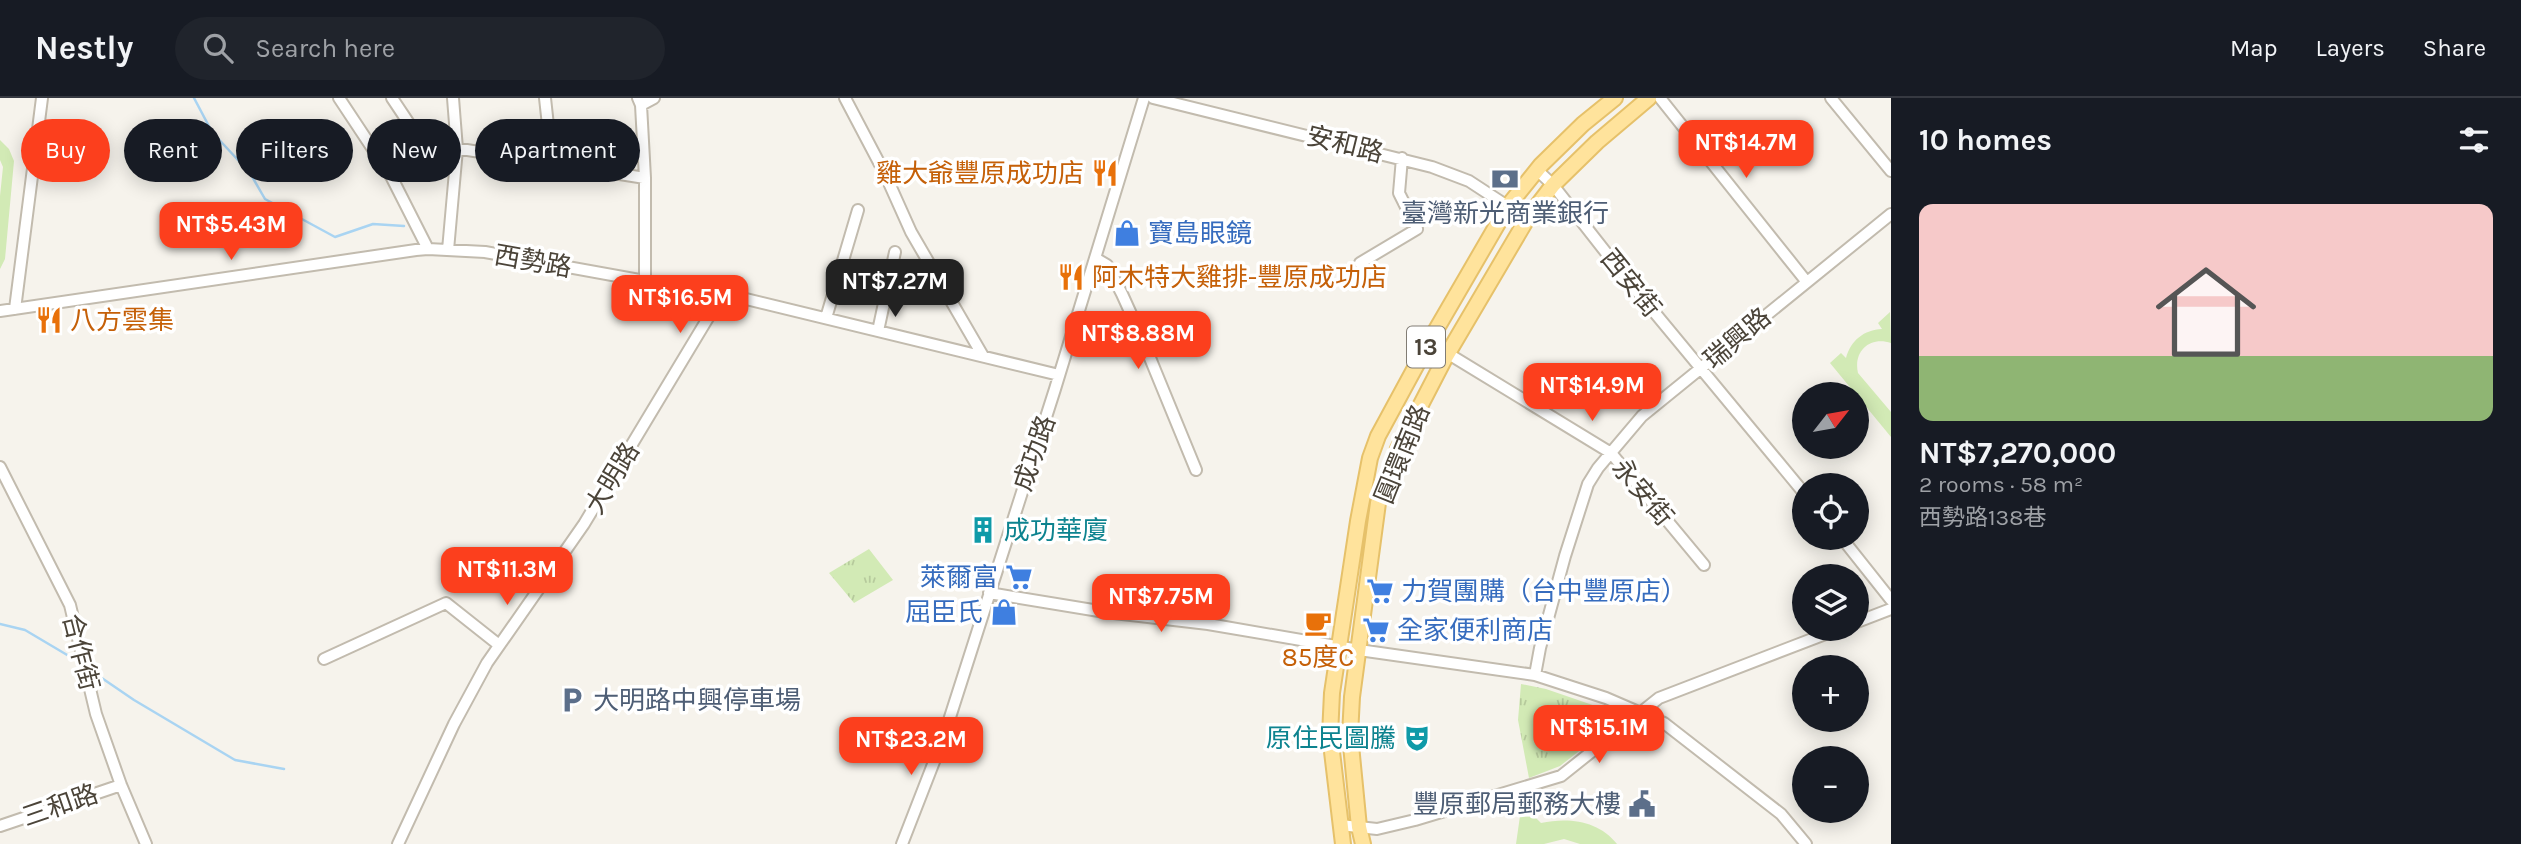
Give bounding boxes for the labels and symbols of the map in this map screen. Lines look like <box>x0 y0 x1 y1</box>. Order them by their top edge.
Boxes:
street label: 安和路 <box>1303 120 1386 169</box>
pin: NT$14.7M <box>1674 120 1818 180</box>
place label: 雞大爺豐原成功店 <box>876 158 1084 189</box>
restaurant icon: 雞大爺豐原成功店 <box>1090 158 1120 188</box>
bank icon: 臺灣新光商業銀行 <box>1490 164 1520 194</box>
place label: 臺灣新光商業銀行 <box>1401 198 1609 229</box>
pin: NT$5.43M <box>159 202 303 262</box>
shop icon: 寶島眼鏡 <box>1112 218 1142 248</box>
place label: 寶島眼鏡 <box>1148 218 1252 249</box>
street label: 西勢路 <box>492 239 574 284</box>
street label: 西安街 <box>1594 243 1667 323</box>
pin: NT$7.27M <box>823 260 967 319</box>
restaurant icon: 阿木特大雞排-豐原成功店 <box>1056 262 1086 292</box>
place label: 阿木特大雞排-豐原成功店 <box>1092 262 1387 293</box>
pin: NT$16.5M <box>608 275 752 335</box>
street label: 瑞興路 <box>1697 301 1777 375</box>
restaurant icon: 八方雲集 <box>34 305 64 335</box>
place label: 八方雲集 <box>70 305 174 336</box>
pin: NT$8.88M <box>1066 312 1210 371</box>
road number: 13 <box>1407 326 1445 368</box>
pin: NT$14.9M <box>1520 364 1664 423</box>
north arrow <box>1792 382 1869 458</box>
street label: 圓環南路 <box>1369 400 1436 508</box>
street label: 成功路 <box>1007 411 1062 495</box>
street label: 大明路 <box>579 437 646 520</box>
street label: 永安街 <box>1606 452 1680 532</box>
building icon: 成功華廈 <box>968 515 998 545</box>
place label: 成功華廈 <box>1004 515 1108 546</box>
pin: NT$11.3M <box>435 547 579 607</box>
place label: 萊爾富 <box>920 562 998 593</box>
supermarket icon: 萊爾富 <box>1004 562 1034 592</box>
pin: NT$7.75M <box>1089 574 1233 634</box>
supermarket icon: 力賀團購（台中豐原店） <box>1365 576 1395 606</box>
place label: 力賀團購（台中豐原店） <box>1401 576 1687 607</box>
place label: 屈臣氏 <box>905 597 983 628</box>
shop icon: 屈臣氏 <box>989 597 1019 627</box>
cafe icon: 85度C <box>1303 608 1333 638</box>
street label: 合作街 <box>56 611 105 694</box>
supermarket icon: 全家便利商店 <box>1361 615 1391 645</box>
place label: 全家便利商店 <box>1397 615 1553 646</box>
place label: 85度C <box>1282 642 1354 673</box>
parking icon: 大明路中興停車場 <box>557 685 587 715</box>
place label: 大明路中興停車場 <box>593 685 801 716</box>
pin: NT$15.1M <box>1527 706 1671 765</box>
pin: NT$23.2M <box>839 718 983 777</box>
place label: 原住民圖騰 <box>1266 723 1396 754</box>
theatre icon: 原住民圖騰 <box>1402 723 1432 753</box>
street label: 三和路 <box>18 778 102 833</box>
place label: 豐原郵局郵務大樓 <box>1413 789 1621 820</box>
public building icon: 豐原郵局郵務大樓 <box>1627 789 1657 819</box>

